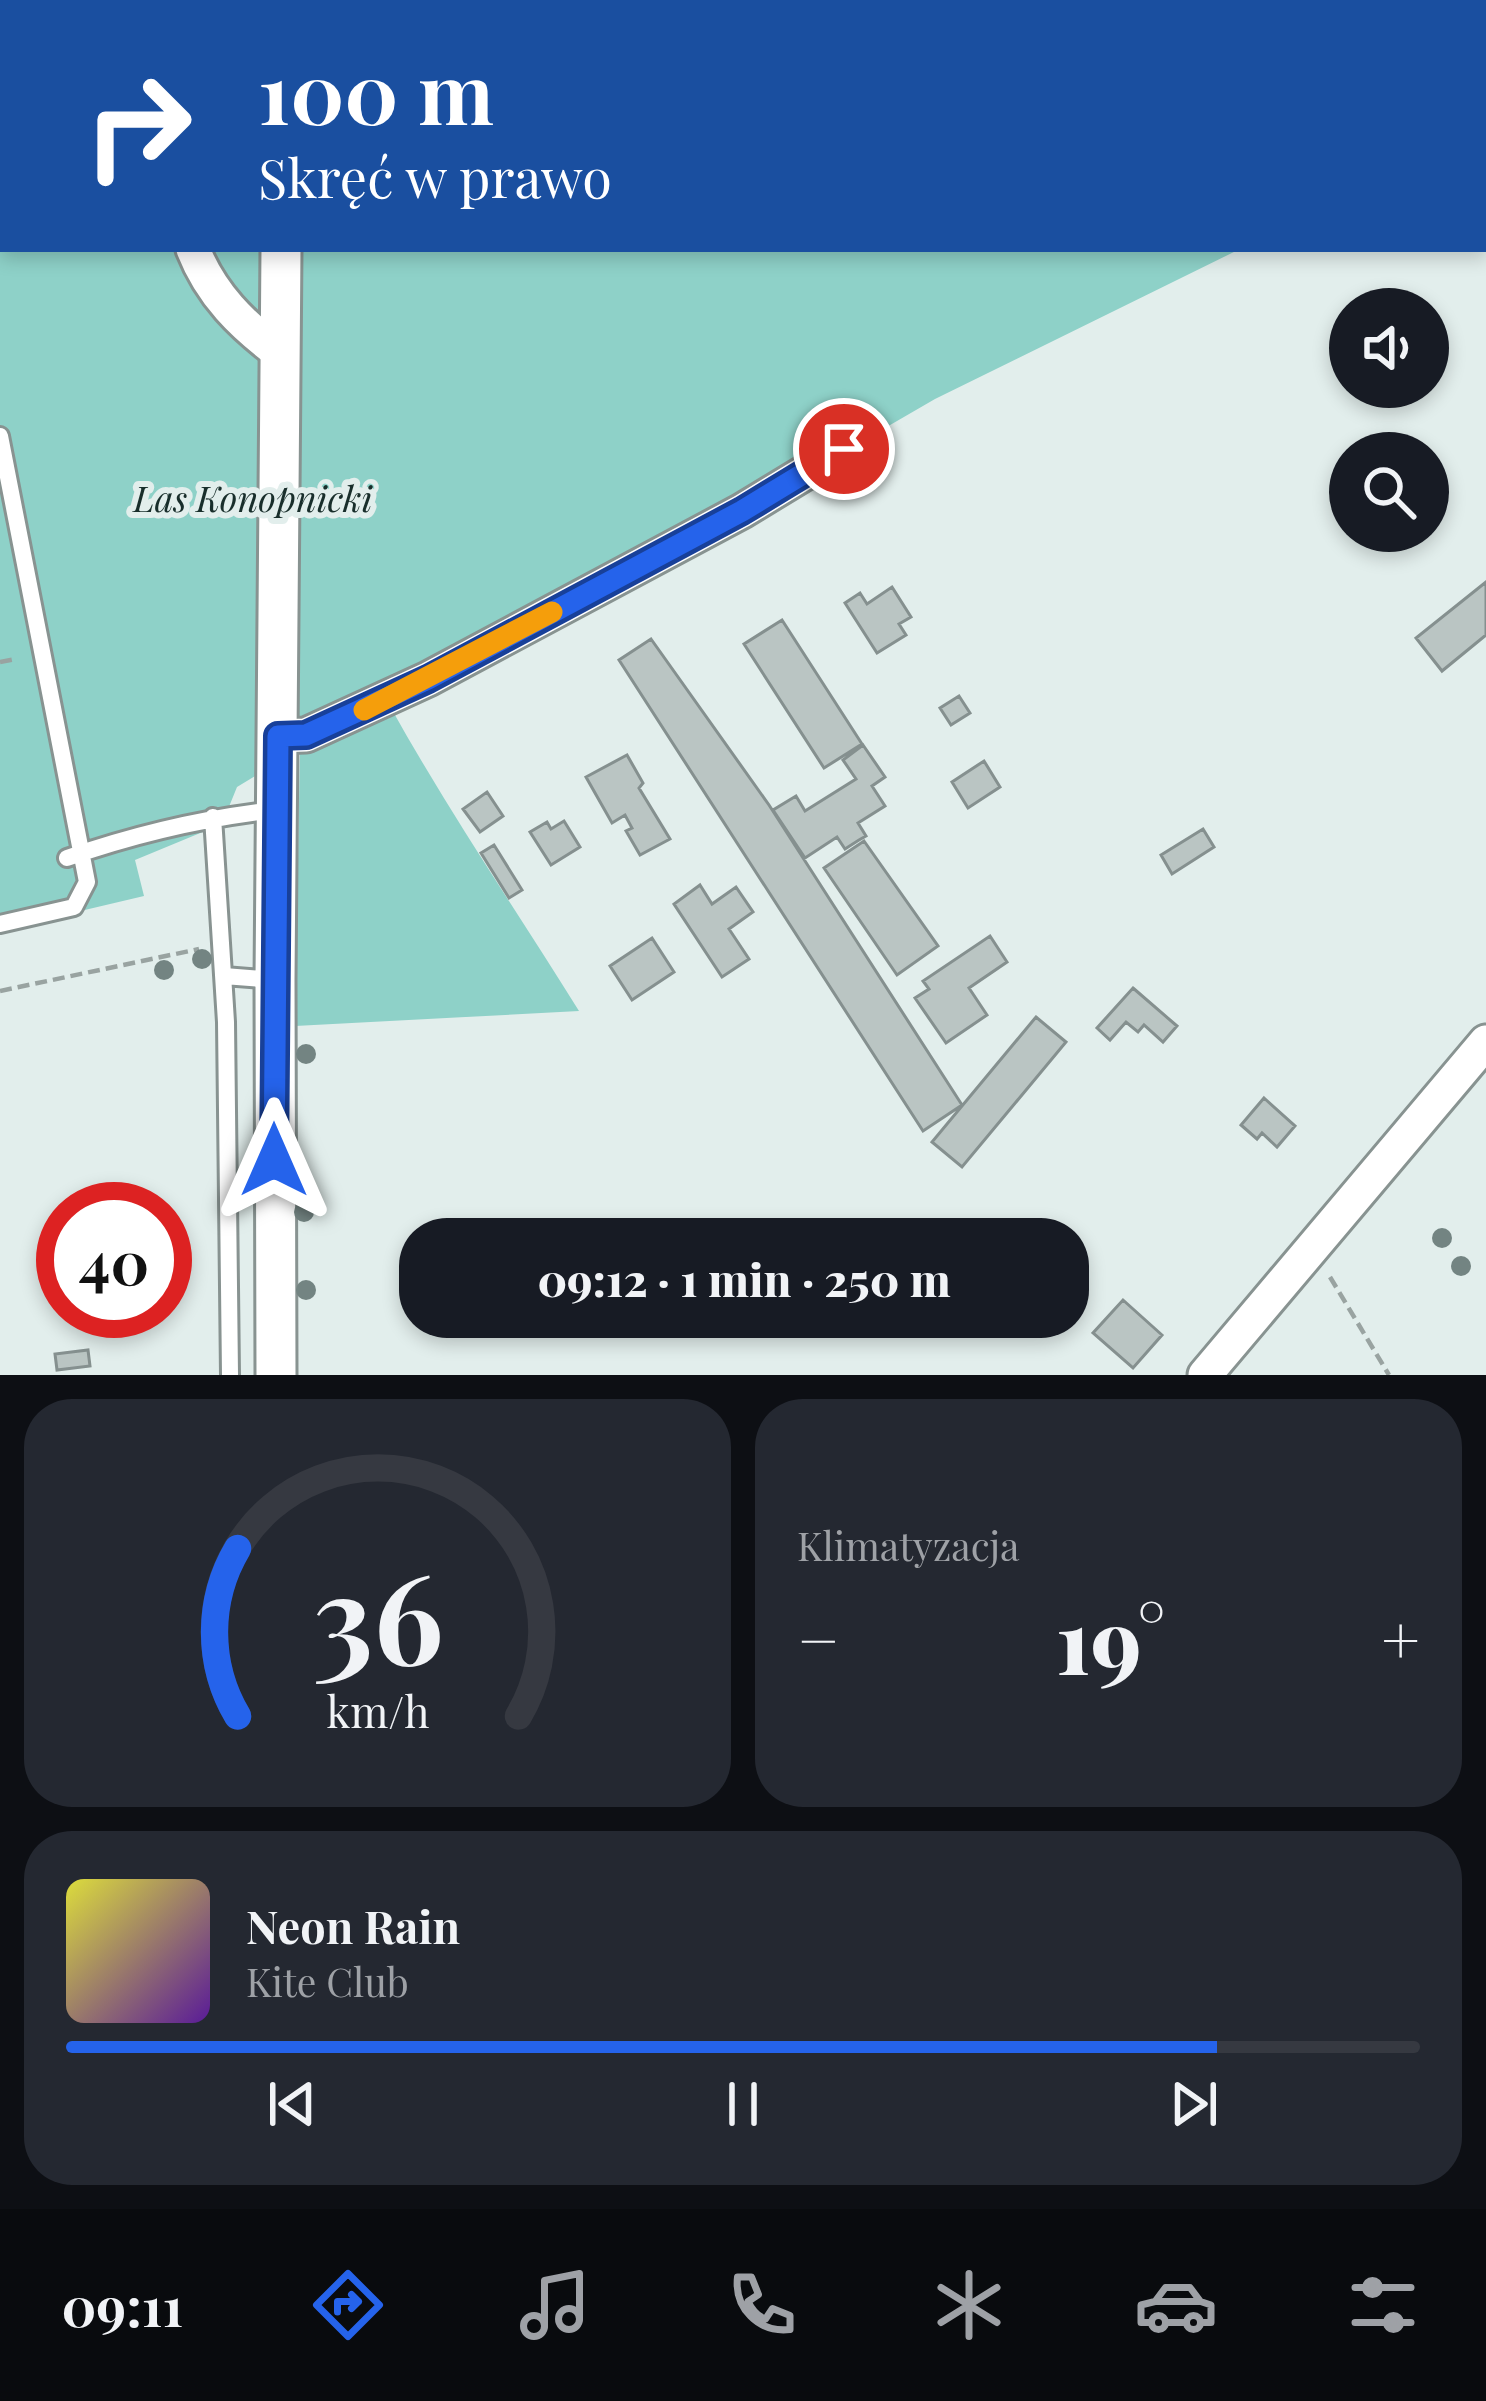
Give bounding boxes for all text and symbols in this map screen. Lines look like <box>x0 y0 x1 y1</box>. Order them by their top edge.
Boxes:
text: 100 m <box>258 34 494 146</box>
icon: right <box>60 48 216 204</box>
text: Skręć w prawo <box>258 141 612 213</box>
map controls <box>1329 288 1449 552</box>
button: sound <box>1329 288 1449 408</box>
pin <box>793 398 895 500</box>
icon: arrive <box>811 416 877 482</box>
button: search <box>1329 432 1449 552</box>
park label: Las Konopnicki <box>132 473 374 521</box>
position arrow <box>211 1097 337 1223</box>
speed limit sign: 40 <box>36 1182 192 1338</box>
text: 09:12 · 1 min · 250 m <box>537 1248 951 1308</box>
text: Klimatyzacja <box>797 1519 1019 1571</box>
text: 36 <box>312 1530 443 1696</box>
text: 19° <box>1056 1578 1165 1698</box>
text: − <box>797 1594 840 1682</box>
text: + <box>1381 1594 1420 1682</box>
text: km/h <box>326 1682 429 1739</box>
text: Neon Rain <box>246 1895 460 1955</box>
text: Kite Club <box>246 1955 409 2007</box>
icon: previous <box>259 2071 325 2137</box>
icon: pause <box>710 2071 776 2137</box>
icon: next <box>1161 2071 1227 2137</box>
icon: directions <box>306 2263 390 2347</box>
icon: music <box>513 2263 597 2347</box>
icon: phone <box>720 2263 804 2347</box>
icon: climate <box>927 2263 1011 2347</box>
icon: car <box>1134 2263 1218 2347</box>
icon: filters <box>1341 2263 1425 2347</box>
text: 09:11 <box>61 2269 183 2341</box>

